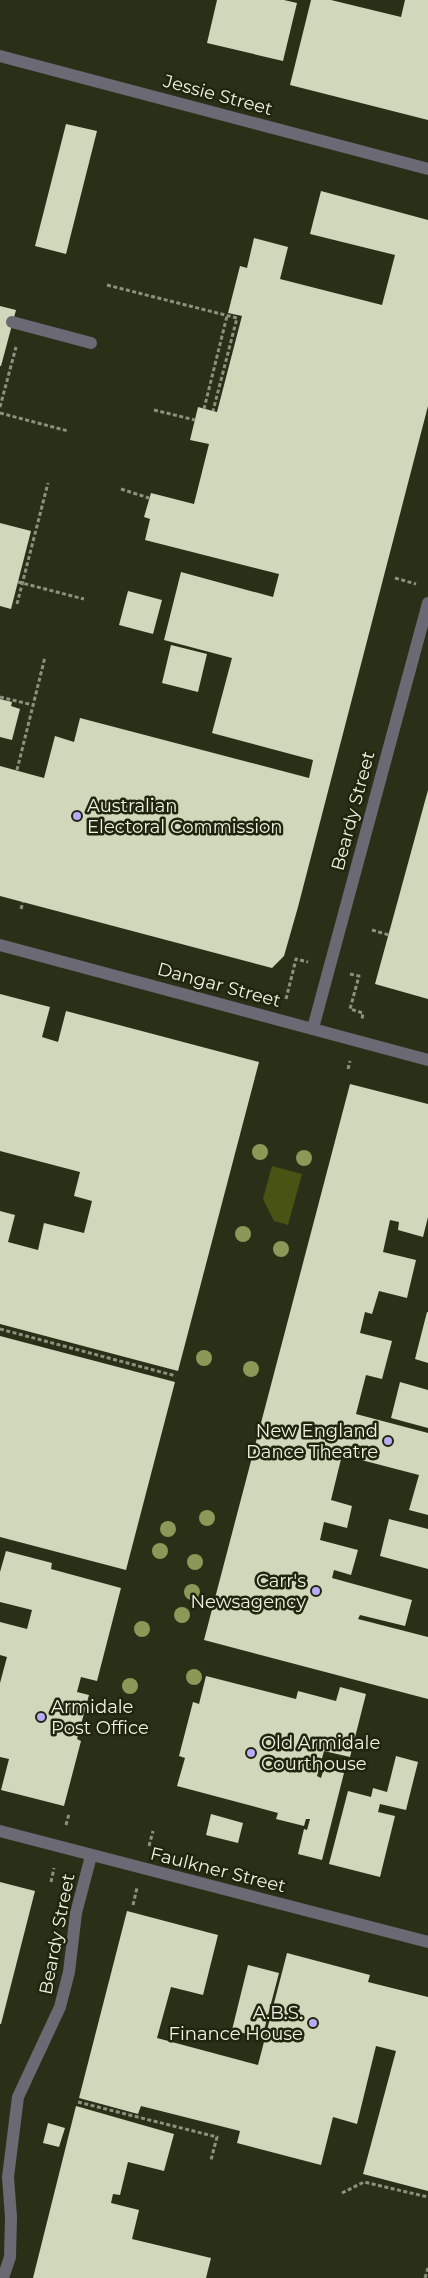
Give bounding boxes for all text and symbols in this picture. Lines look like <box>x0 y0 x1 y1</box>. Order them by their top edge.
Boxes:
street label: Jessie Street <box>160 70 275 120</box>
street label: Beardy Street <box>326 749 380 873</box>
place label: Australian Electoral Commission <box>87 795 282 838</box>
marker: Australian Electoral Commission <box>71 810 83 822</box>
street label: Dangar Street <box>155 958 283 1012</box>
place label: New England Dance Theatre <box>246 1420 378 1463</box>
marker: New England Dance Theatre <box>382 1435 394 1447</box>
place label: Carr's Newsagency <box>190 1570 306 1613</box>
marker: Carr's Newsagency <box>310 1585 322 1597</box>
place label: Armidale Post Office <box>51 1696 149 1739</box>
marker: Armidale Post Office <box>35 1711 47 1723</box>
place label: Old Armidale Courthouse <box>261 1732 380 1775</box>
marker: Old Armidale Courthouse <box>245 1747 257 1759</box>
street label: Faulkner Street <box>148 1843 288 1897</box>
street label: Beardy Street <box>34 1872 80 1996</box>
place label: A.B.S. Finance House <box>169 2002 303 2045</box>
marker: A.B.S. Finance House <box>307 2017 319 2029</box>

